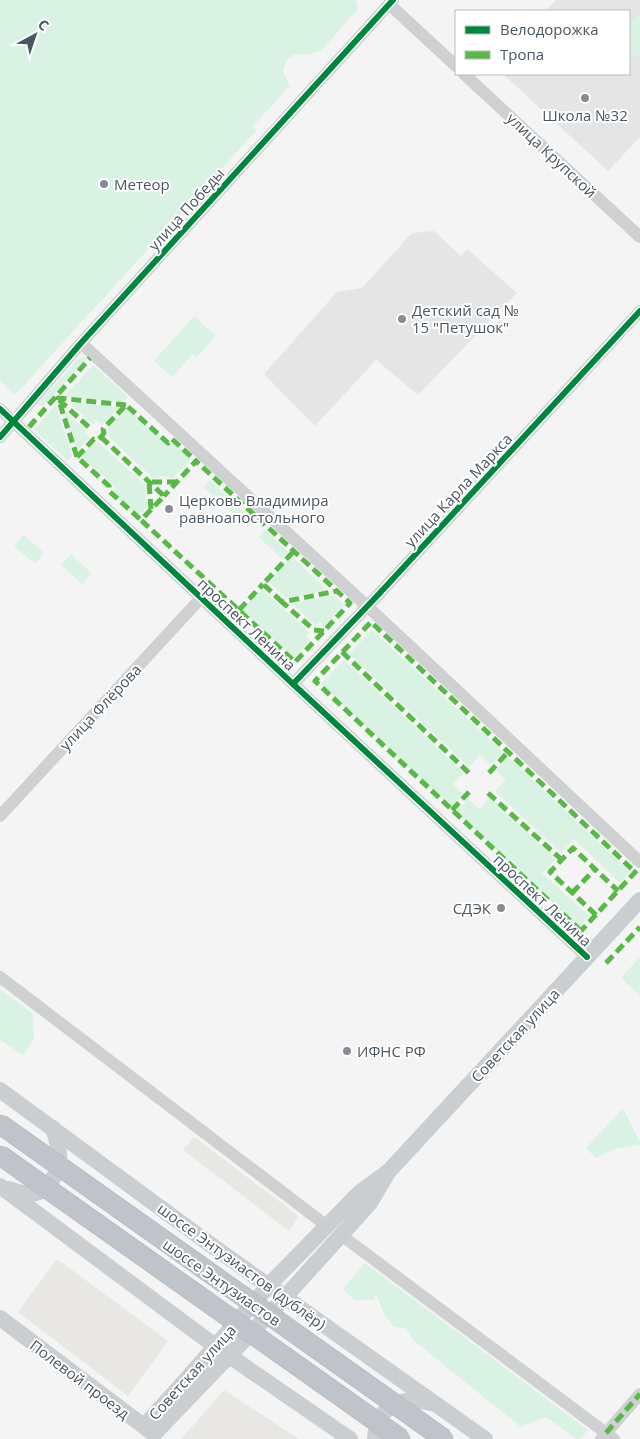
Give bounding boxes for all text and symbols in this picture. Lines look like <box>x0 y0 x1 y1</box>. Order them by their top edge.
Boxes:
north arrow <box>10 10 60 60</box>
legend <box>455 10 630 75</box>
text: С <box>34 15 53 35</box>
text: Велодорожка <box>500 19 599 39</box>
text: Тропа <box>500 44 544 64</box>
marker: Школа №32 <box>579 92 591 104</box>
place label: Школа №32 <box>542 105 628 125</box>
street label: улица Крупской <box>503 108 601 202</box>
street label: улица Победы <box>144 163 228 255</box>
place label: Метеор <box>114 174 170 194</box>
marker: Метеор <box>98 178 110 190</box>
place label: Детский сад № 15 "Петушок" <box>412 300 519 337</box>
marker: Детский сад № 15 "Петушок" <box>396 313 408 325</box>
street label: улица Карла Маркса <box>400 429 516 551</box>
place label: Церковь Владимира равноапостольного <box>179 490 329 527</box>
marker: Церковь Владимира равноапостольного <box>163 503 175 515</box>
street label: проспект Ленина <box>194 573 300 675</box>
street label: улица Флёрова <box>55 659 145 755</box>
street label: проспект Ленина <box>490 849 596 951</box>
place label: СДЭК <box>453 898 492 918</box>
marker: СДЭК <box>495 902 507 914</box>
street label: Советская улица <box>466 984 564 1086</box>
place label: ИФНС РФ <box>357 1041 426 1061</box>
marker: ИФНС РФ <box>341 1045 353 1057</box>
street label: шоссе Энтузиастов (дублёр) <box>154 1199 330 1333</box>
street label: шоссе Энтузиастов <box>160 1235 284 1329</box>
street label: Советская улица <box>144 1320 240 1424</box>
street label: Полевой проезд <box>26 1335 134 1423</box>

